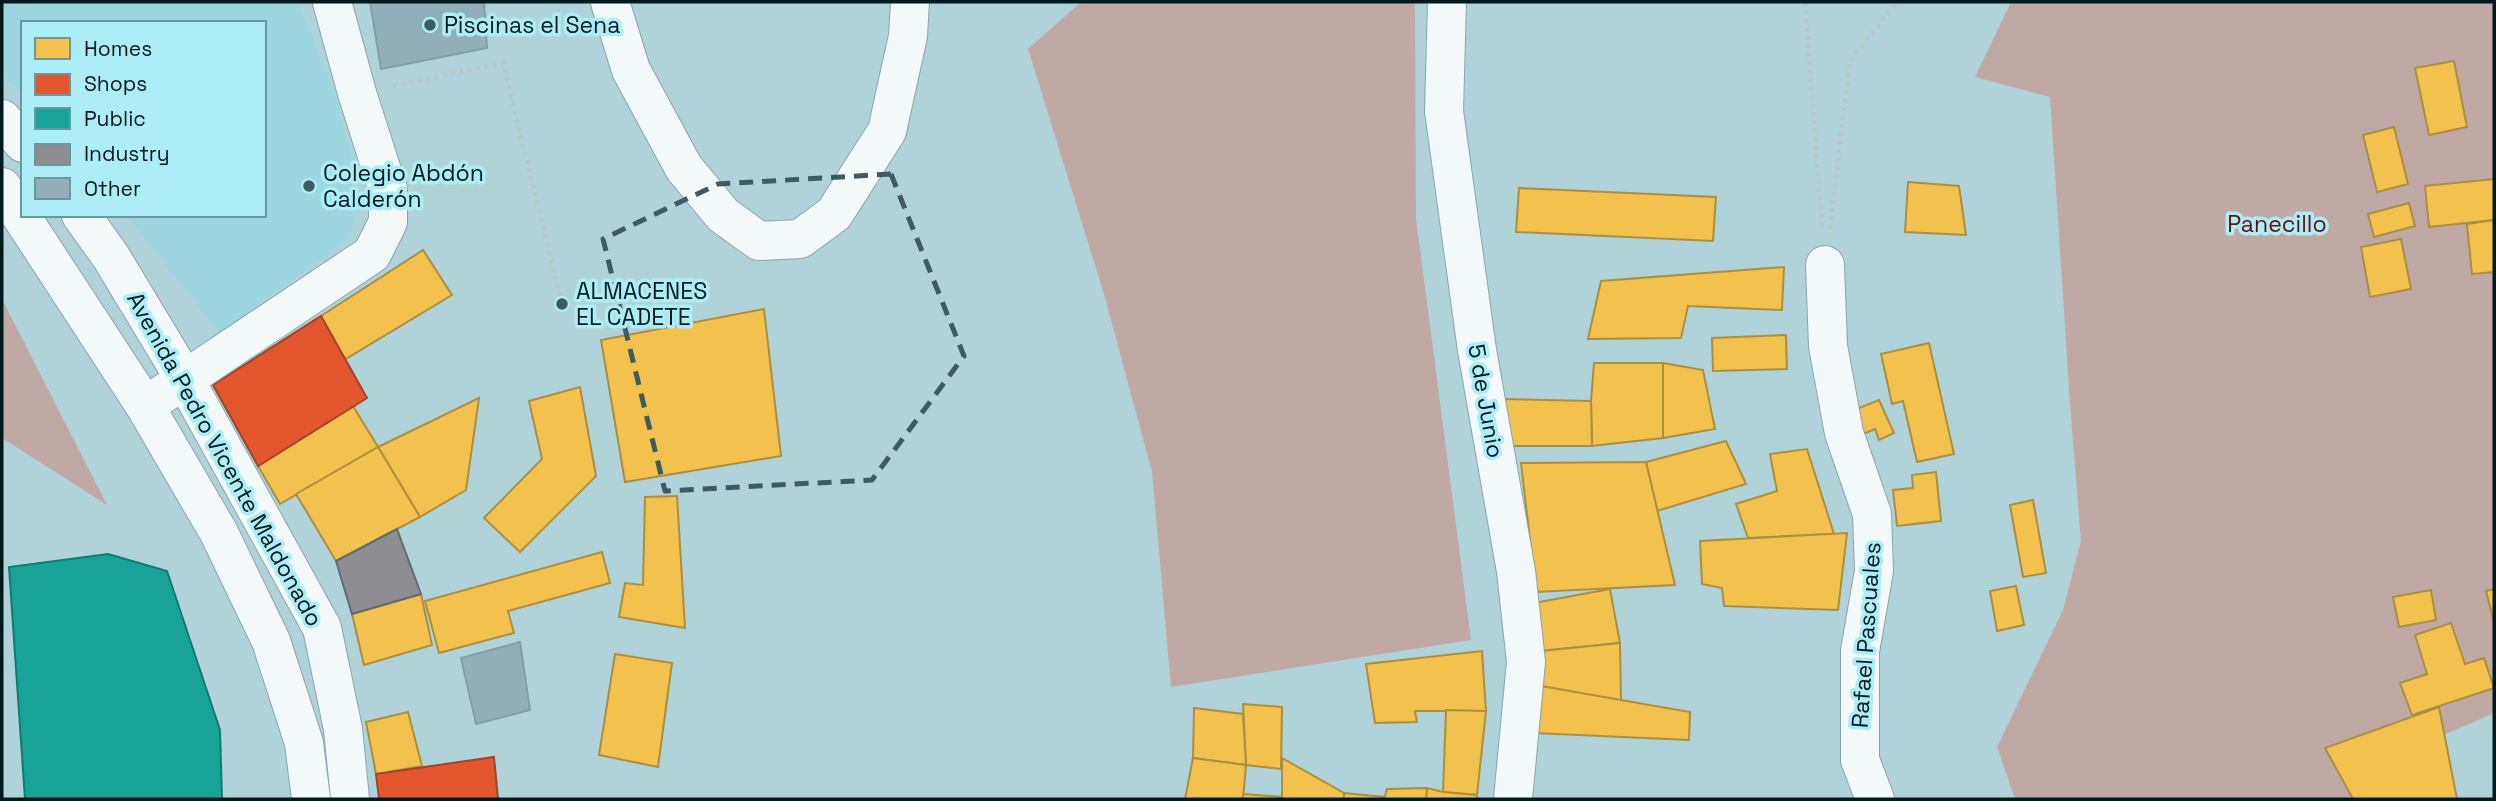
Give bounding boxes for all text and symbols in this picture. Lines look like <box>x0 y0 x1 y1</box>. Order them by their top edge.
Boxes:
place label: Piscinas el Sena <box>444 10 620 40</box>
marker: Piscinas el Sena <box>422 17 438 33</box>
legend <box>21 21 266 217</box>
text: Homes <box>84 35 152 62</box>
text: Shops <box>84 70 147 97</box>
text: Public <box>84 105 146 132</box>
text: Industry <box>84 140 170 167</box>
place label: Colegio Abdón Calderón <box>323 158 484 214</box>
text: Other <box>84 175 141 202</box>
marker: Colegio Abdón Calderón <box>301 178 317 194</box>
park label: Panecillo <box>2227 209 2327 239</box>
place label: ALMACENES EL CADETE <box>576 276 707 332</box>
street label: Avenida Pedro Vicente Maldonado <box>120 287 330 631</box>
marker: ALMACENES EL CADETE <box>554 296 570 312</box>
street label: 5 de Junio <box>1461 342 1511 460</box>
street label: Rafael Pascuales <box>1845 541 1887 729</box>

